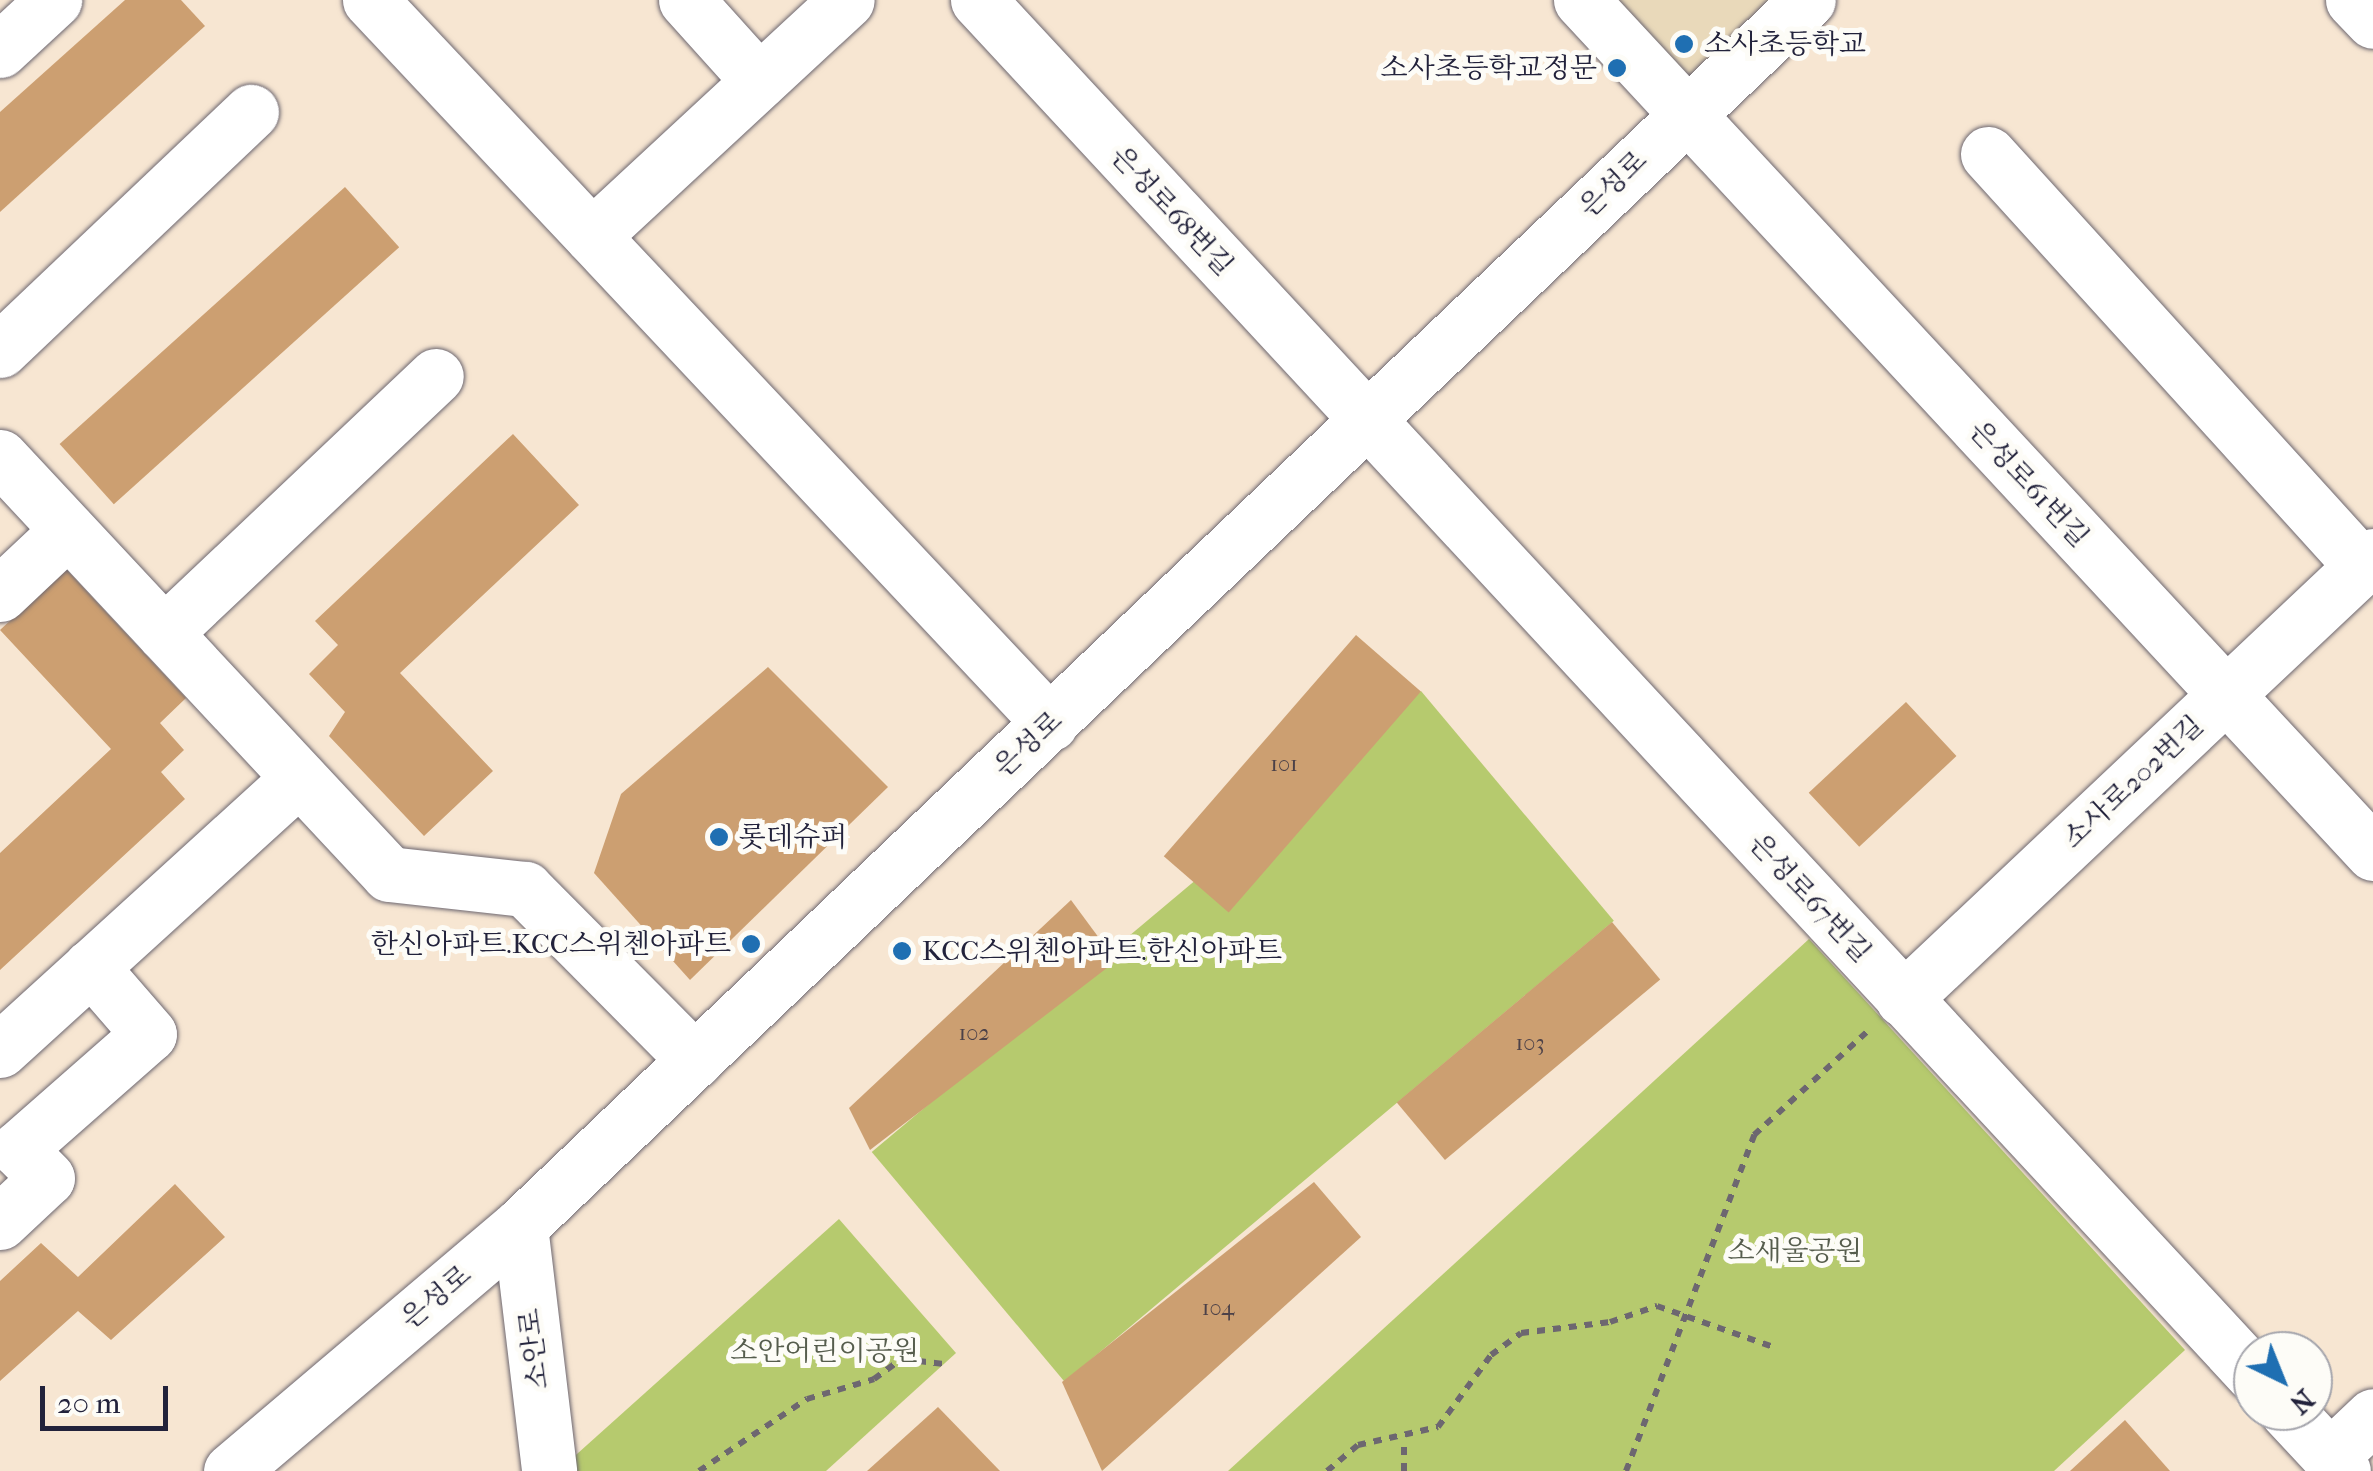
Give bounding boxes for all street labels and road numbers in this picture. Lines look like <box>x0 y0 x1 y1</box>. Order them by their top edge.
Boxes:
street label: 은성로68번길 <box>1104 139 1240 283</box>
street label: 은성로 <box>1572 144 1654 224</box>
street label: 은성로61번길 <box>1962 414 2096 554</box>
street label: 은성로 <box>987 704 1069 784</box>
street label: 소사로202번길 <box>2056 709 2210 855</box>
street label: 은성로67번길 <box>1742 827 1878 969</box>
street label: 은성로 <box>394 1258 478 1336</box>
street label: 소안로 <box>512 1307 556 1391</box>

